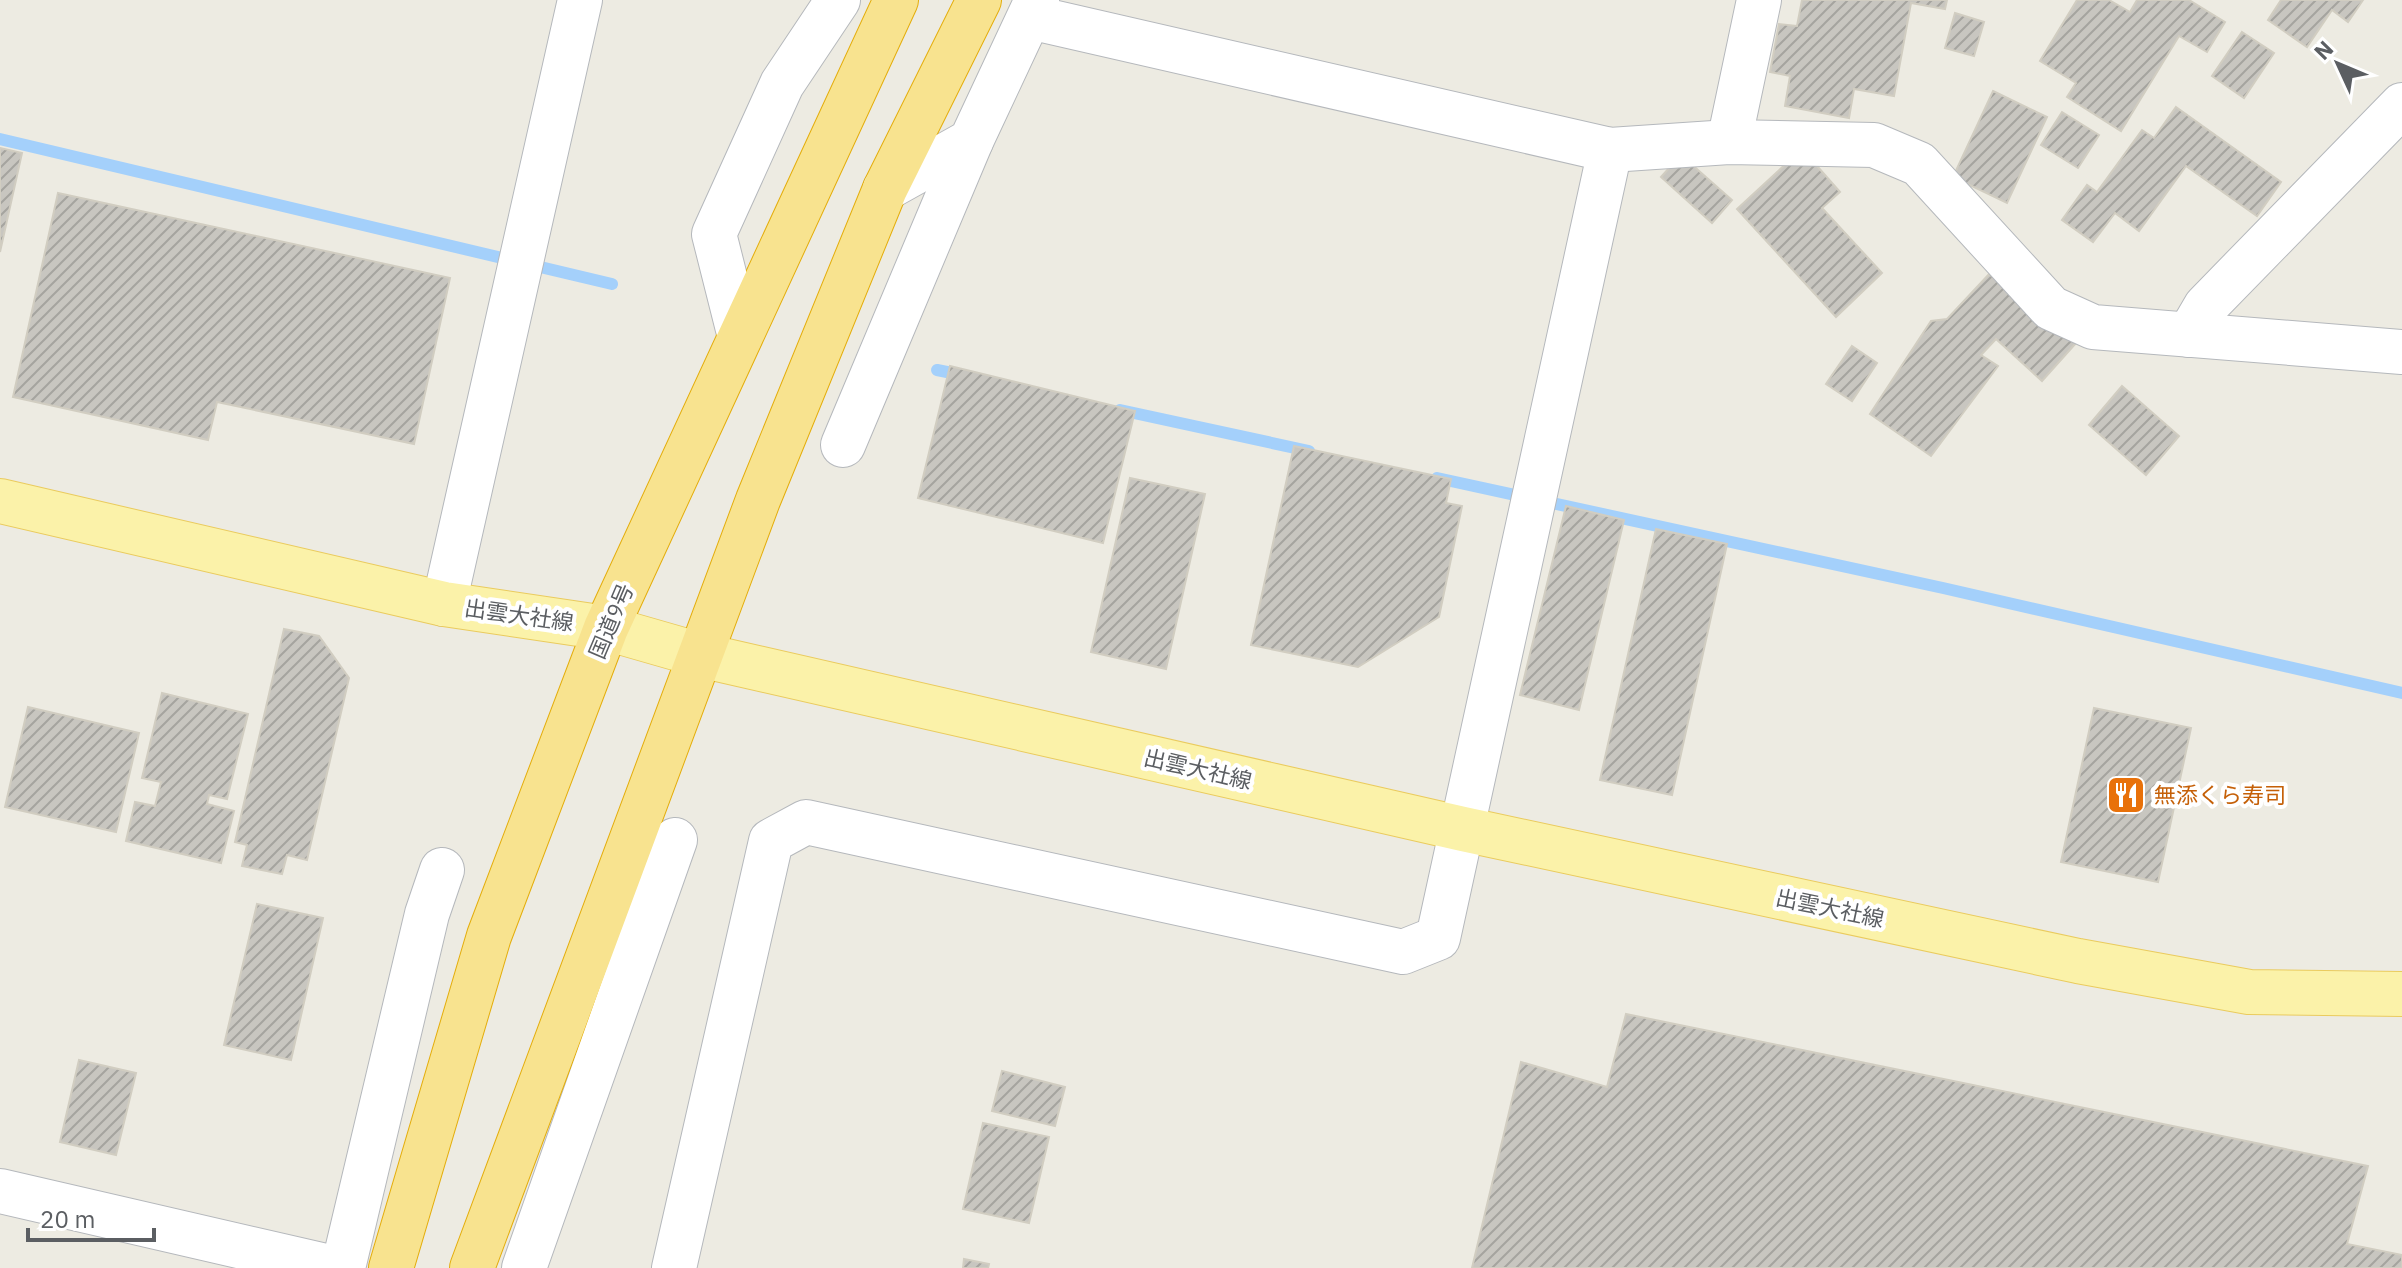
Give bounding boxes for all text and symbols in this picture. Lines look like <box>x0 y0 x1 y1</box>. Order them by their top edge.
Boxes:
north arrow <box>2298 24 2378 104</box>
text: N <box>2307 34 2339 66</box>
street label: 国道9号 <box>582 579 639 663</box>
street label: 出雲大社線 <box>463 592 576 637</box>
street label: 出雲大社線 <box>1141 742 1255 795</box>
restaurant icon: 無添くら寿司 <box>2105 774 2147 816</box>
place label: 無添くら寿司 <box>2154 780 2286 809</box>
street label: 出雲大社線 <box>1773 882 1887 933</box>
scale bar <box>28 1192 154 1242</box>
text: 20 m <box>40 1203 95 1235</box>

